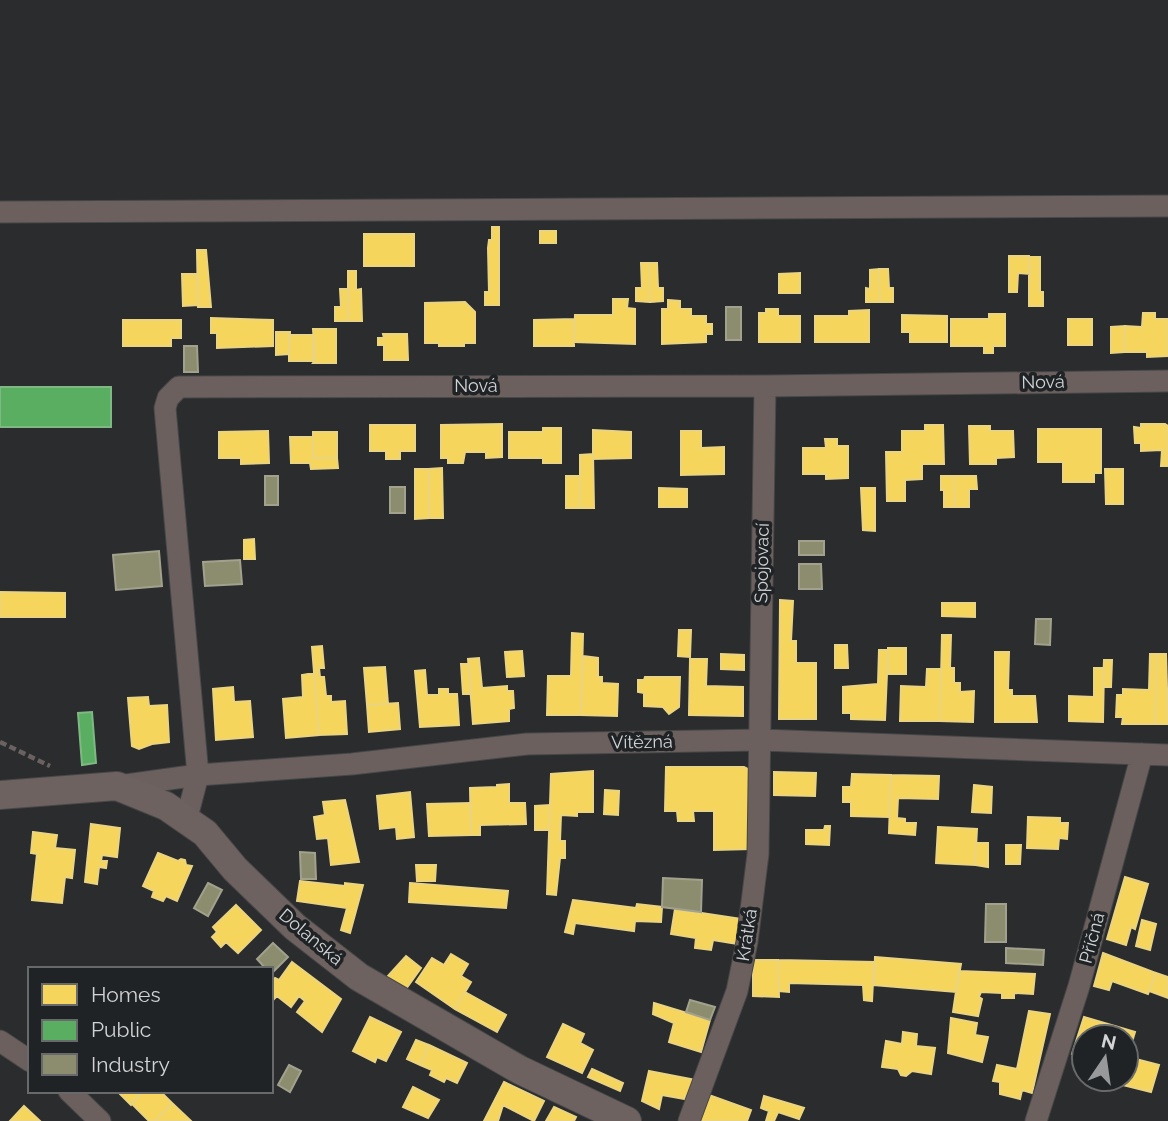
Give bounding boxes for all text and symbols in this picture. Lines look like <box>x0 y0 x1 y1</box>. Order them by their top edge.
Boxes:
street label: Nová <box>1021 371 1065 392</box>
street label: Nová <box>454 375 498 396</box>
street label: Spojovací <box>750 523 773 603</box>
street label: Vítězná <box>611 730 673 753</box>
street label: Dolanská <box>275 904 347 969</box>
street label: Krátká <box>732 907 761 963</box>
street label: Příčná <box>1075 910 1108 966</box>
legend <box>28 967 273 1093</box>
text: Homes <box>91 982 161 1007</box>
text: Public <box>91 1017 151 1042</box>
north arrow <box>1070 1023 1140 1093</box>
text: N <box>1099 1029 1118 1054</box>
text: Industry <box>91 1052 170 1077</box>

